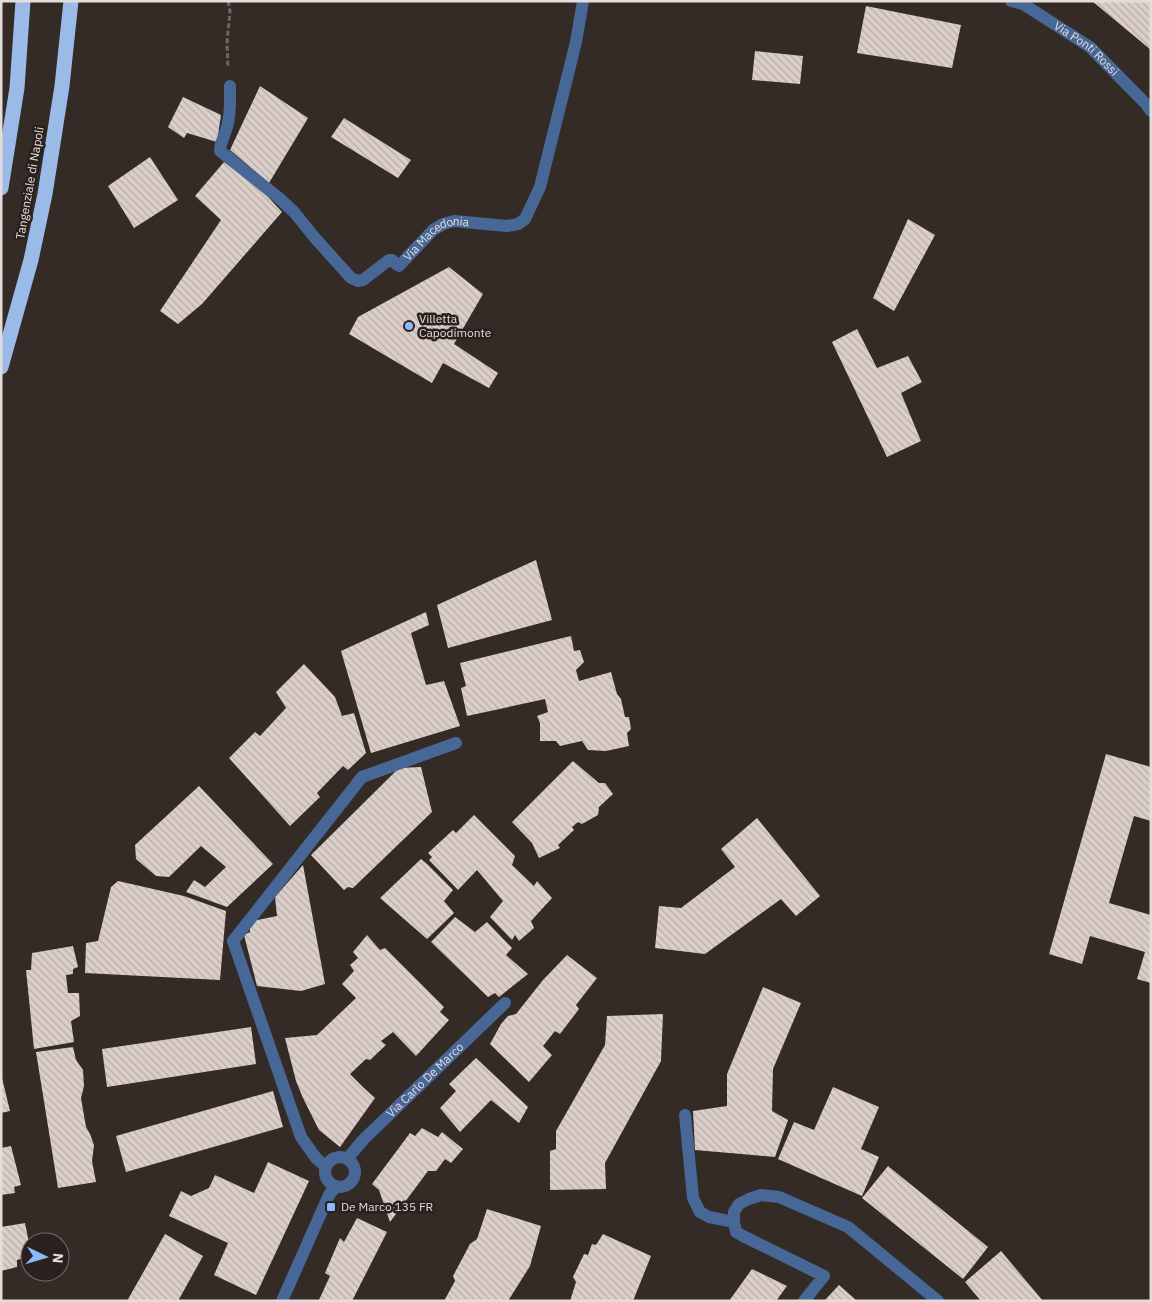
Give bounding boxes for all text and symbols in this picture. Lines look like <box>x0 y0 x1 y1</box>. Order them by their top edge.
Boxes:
street label: Via Ponti Rossi <box>1051 18 1122 79</box>
street label: Tangenziale di Napoli <box>12 125 47 240</box>
street label: Via Macedonia <box>400 213 470 264</box>
place label: Villetta Capodimonte <box>419 311 492 340</box>
marker: Villetta Capodimonte <box>403 320 415 332</box>
street label: Via Carlo De Marco <box>383 1039 467 1120</box>
place label: De Marco 135 FR <box>341 1199 434 1214</box>
marker: De Marco 135 FR <box>325 1201 337 1213</box>
north arrow <box>20 1232 70 1282</box>
text: N <box>49 1252 67 1264</box>

